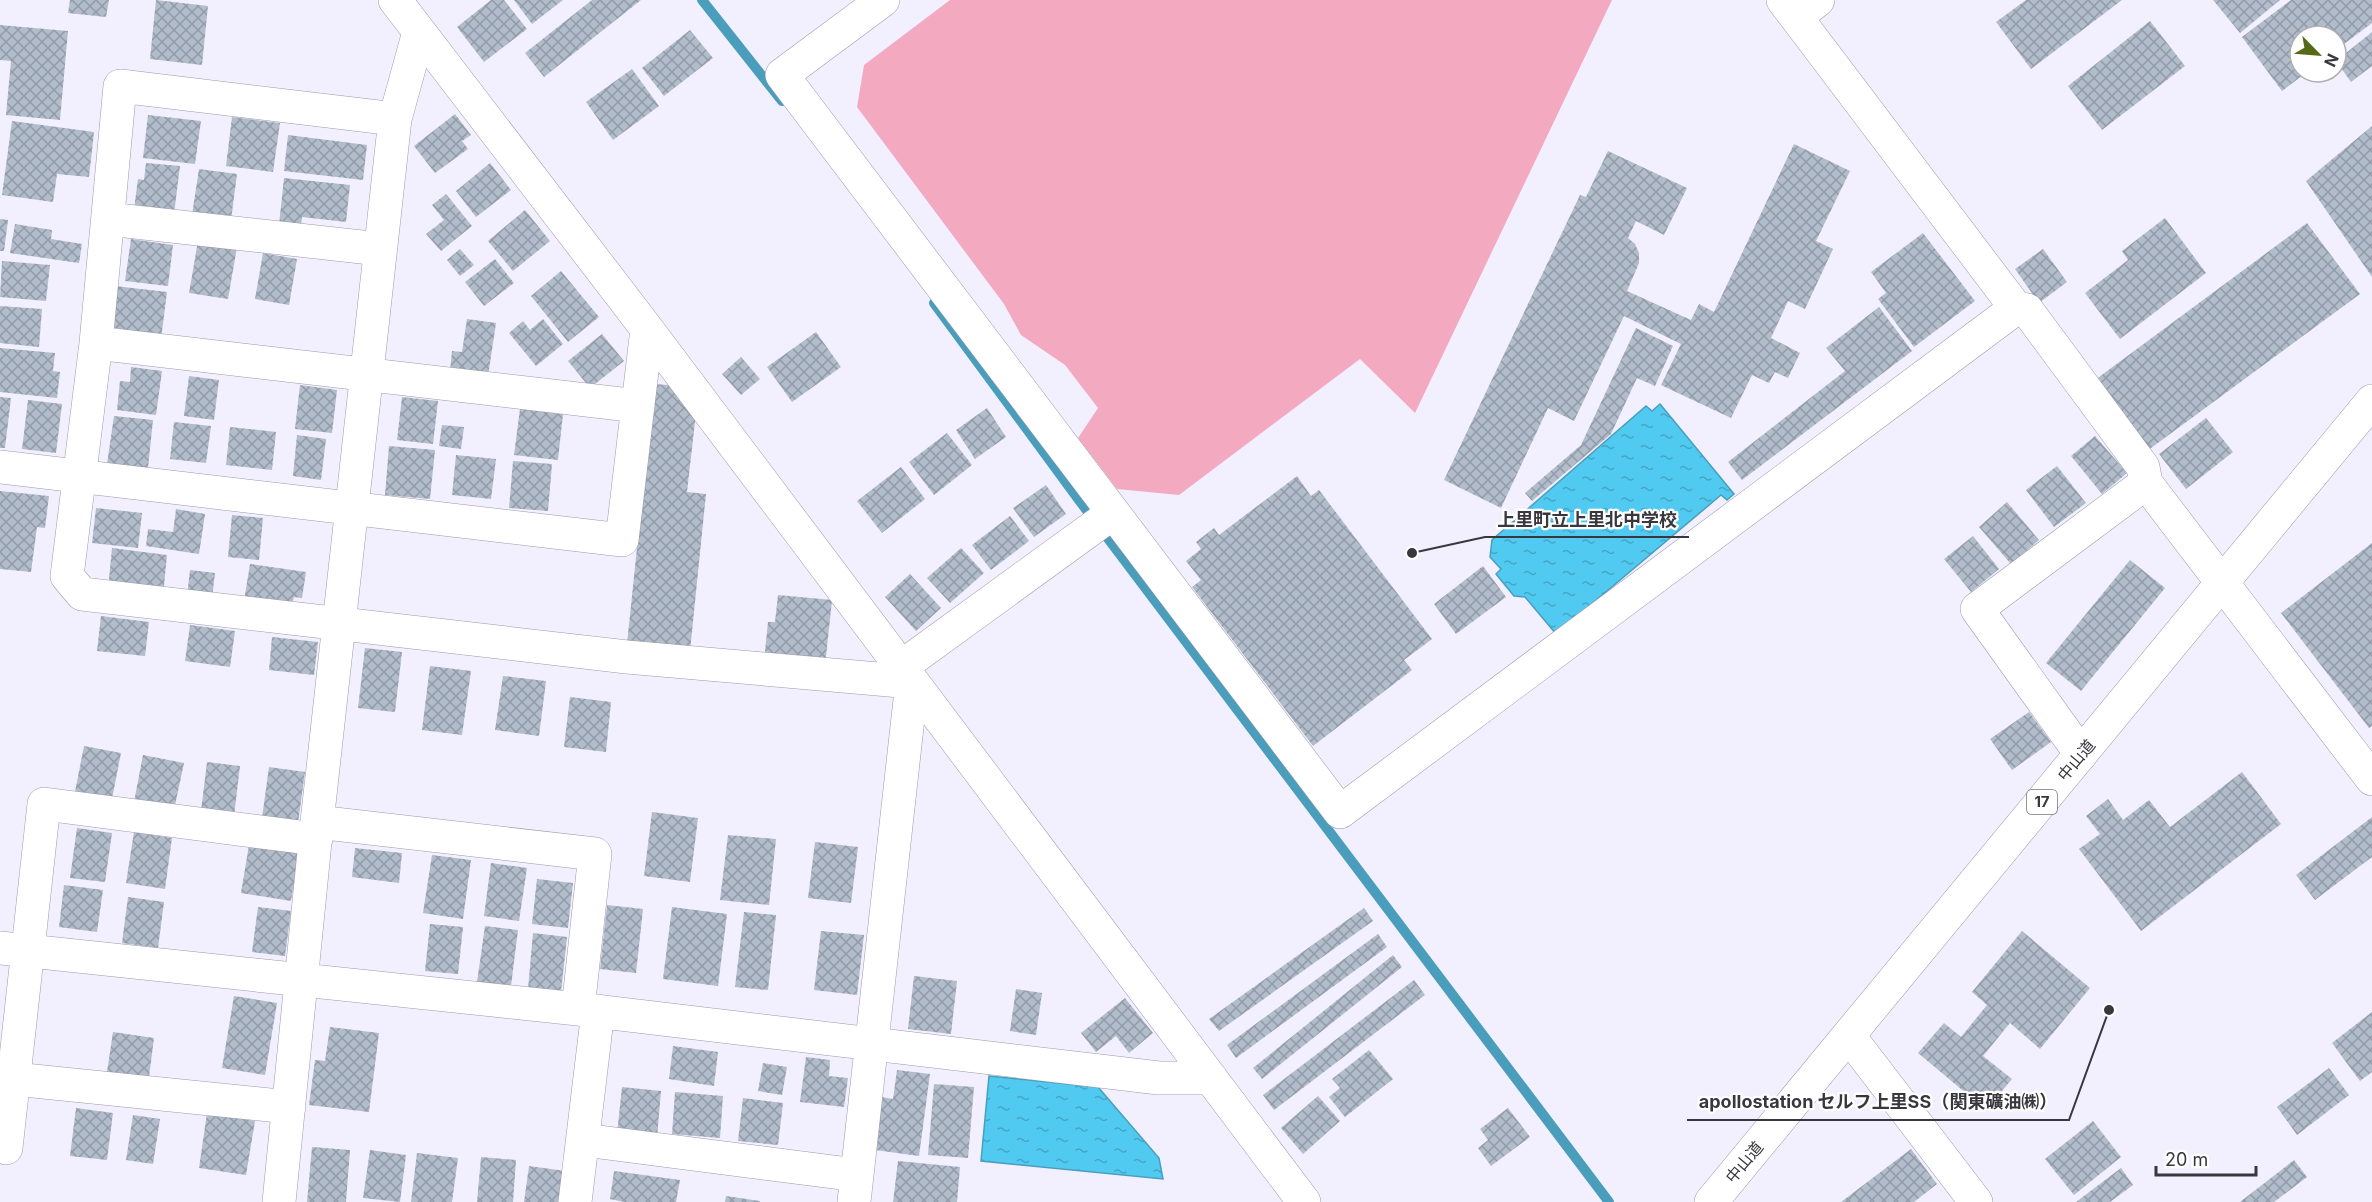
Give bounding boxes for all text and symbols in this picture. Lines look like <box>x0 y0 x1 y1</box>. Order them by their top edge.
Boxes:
north arrow <box>2288 24 2348 84</box>
text: N <box>2320 51 2343 70</box>
callout: 上里町立上里北中学校 <box>1485 501 1689 537</box>
text: 上里町立上里北中学校 <box>1497 509 1677 530</box>
street label: 中山道 <box>2053 735 2099 785</box>
road number: 17 <box>2027 790 2057 814</box>
callout: apollostation セルフ上里SS（関東礦油㈱） <box>1687 1084 2069 1120</box>
text: apollostation セルフ上里SS（関東礦油㈱） <box>1699 1091 2057 1112</box>
street label: 中山道 <box>1721 1137 1767 1187</box>
scale bar <box>2156 1139 2256 1177</box>
text: 20 m <box>2165 1149 2208 1170</box>

